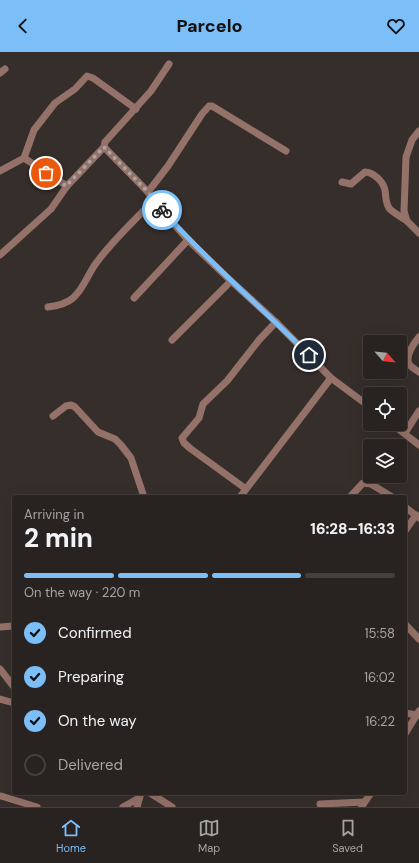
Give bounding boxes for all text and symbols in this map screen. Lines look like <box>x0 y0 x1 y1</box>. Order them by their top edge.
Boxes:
text: Parcelo <box>176 14 243 38</box>
icon: back <box>12 15 34 37</box>
icon: heart <box>385 15 407 37</box>
pin <box>29 156 63 190</box>
icon: bag <box>35 162 57 184</box>
courier <box>142 190 182 230</box>
icon: bike <box>151 199 173 221</box>
north arrow <box>363 335 407 379</box>
map controls <box>363 335 407 483</box>
pin <box>292 338 326 372</box>
icon: home <box>298 344 320 366</box>
button: locate <box>363 387 407 431</box>
button: layers <box>363 439 407 483</box>
text: Arriving in <box>24 506 84 523</box>
text: 16:28–16:33 <box>310 519 395 539</box>
text: 2 min <box>24 521 93 555</box>
text: On the way · 220 m <box>24 584 140 601</box>
icon: check <box>24 622 46 644</box>
text: Confirmed <box>58 623 132 643</box>
text: 15:58 <box>365 625 395 642</box>
icon: check <box>24 666 46 688</box>
text: Preparing <box>58 667 124 687</box>
text: 16:02 <box>364 669 395 686</box>
icon: check <box>24 710 46 732</box>
text: On the way <box>58 711 137 731</box>
text: 16:22 <box>365 713 395 730</box>
text: Delivered <box>58 755 123 775</box>
tab: Home <box>56 817 86 855</box>
tab: Map <box>198 817 220 855</box>
tab: Saved <box>332 817 363 855</box>

